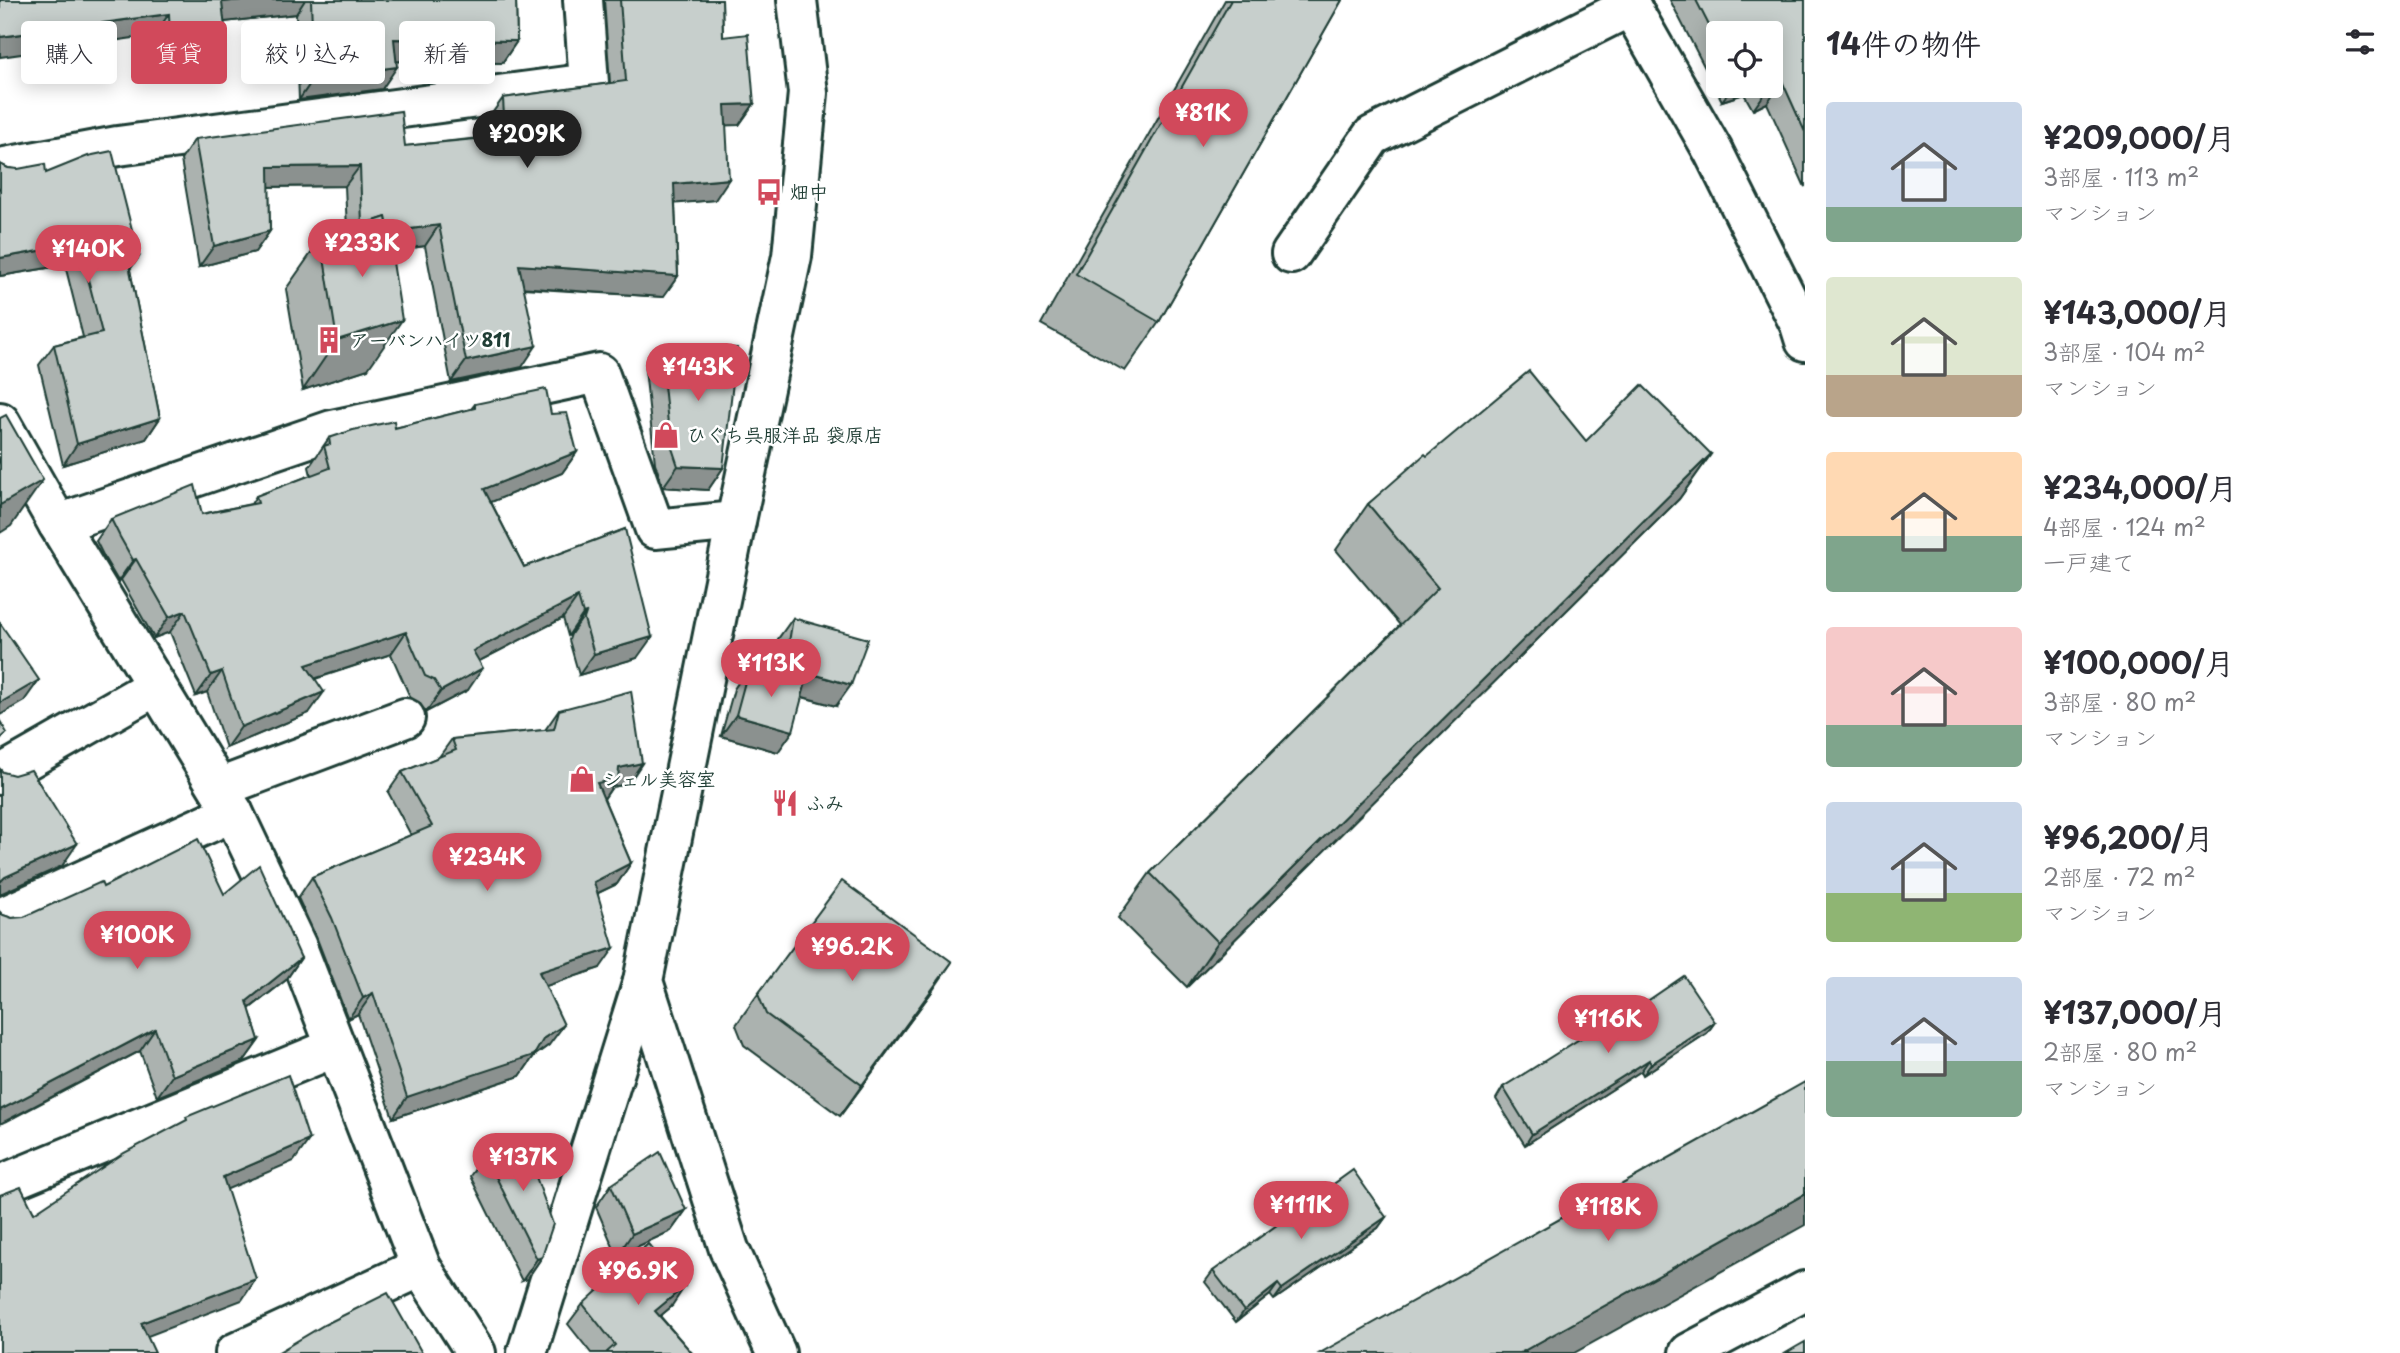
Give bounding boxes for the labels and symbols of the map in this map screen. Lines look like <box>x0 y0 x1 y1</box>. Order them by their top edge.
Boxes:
pin: ¥81K <box>1162 90 1244 149</box>
pin: ¥209K <box>478 110 576 170</box>
bus stop icon: 畑中 <box>754 177 784 207</box>
place label: 畑中 <box>790 177 828 205</box>
pin: ¥233K <box>313 219 411 279</box>
pin: ¥140K <box>39 226 137 285</box>
building icon: アーバンハイツ811 <box>314 325 344 355</box>
place label: アーバンハイツ811 <box>350 325 510 353</box>
pin: ¥143K <box>649 344 747 403</box>
shop icon: ひぐち呉服洋品 袋原店 <box>651 420 681 450</box>
place label: ひぐち呉服洋品 袋原店 <box>687 420 883 448</box>
pin: ¥113K <box>722 640 820 699</box>
shop icon: シェル美容室 <box>567 764 597 794</box>
place label: シェル美容室 <box>603 764 715 792</box>
restaurant icon: ふみ <box>770 788 800 818</box>
place label: ふみ <box>806 788 844 816</box>
pin: ¥234K <box>438 834 536 893</box>
pin: ¥100K <box>88 912 186 971</box>
pin: ¥96.2K <box>795 923 909 983</box>
pin: ¥116K <box>1559 996 1657 1055</box>
pin: ¥137K <box>474 1134 572 1193</box>
pin: ¥111K <box>1252 1182 1350 1241</box>
pin: ¥118K <box>1559 1184 1657 1243</box>
pin: ¥96.9K <box>581 1248 695 1307</box>

